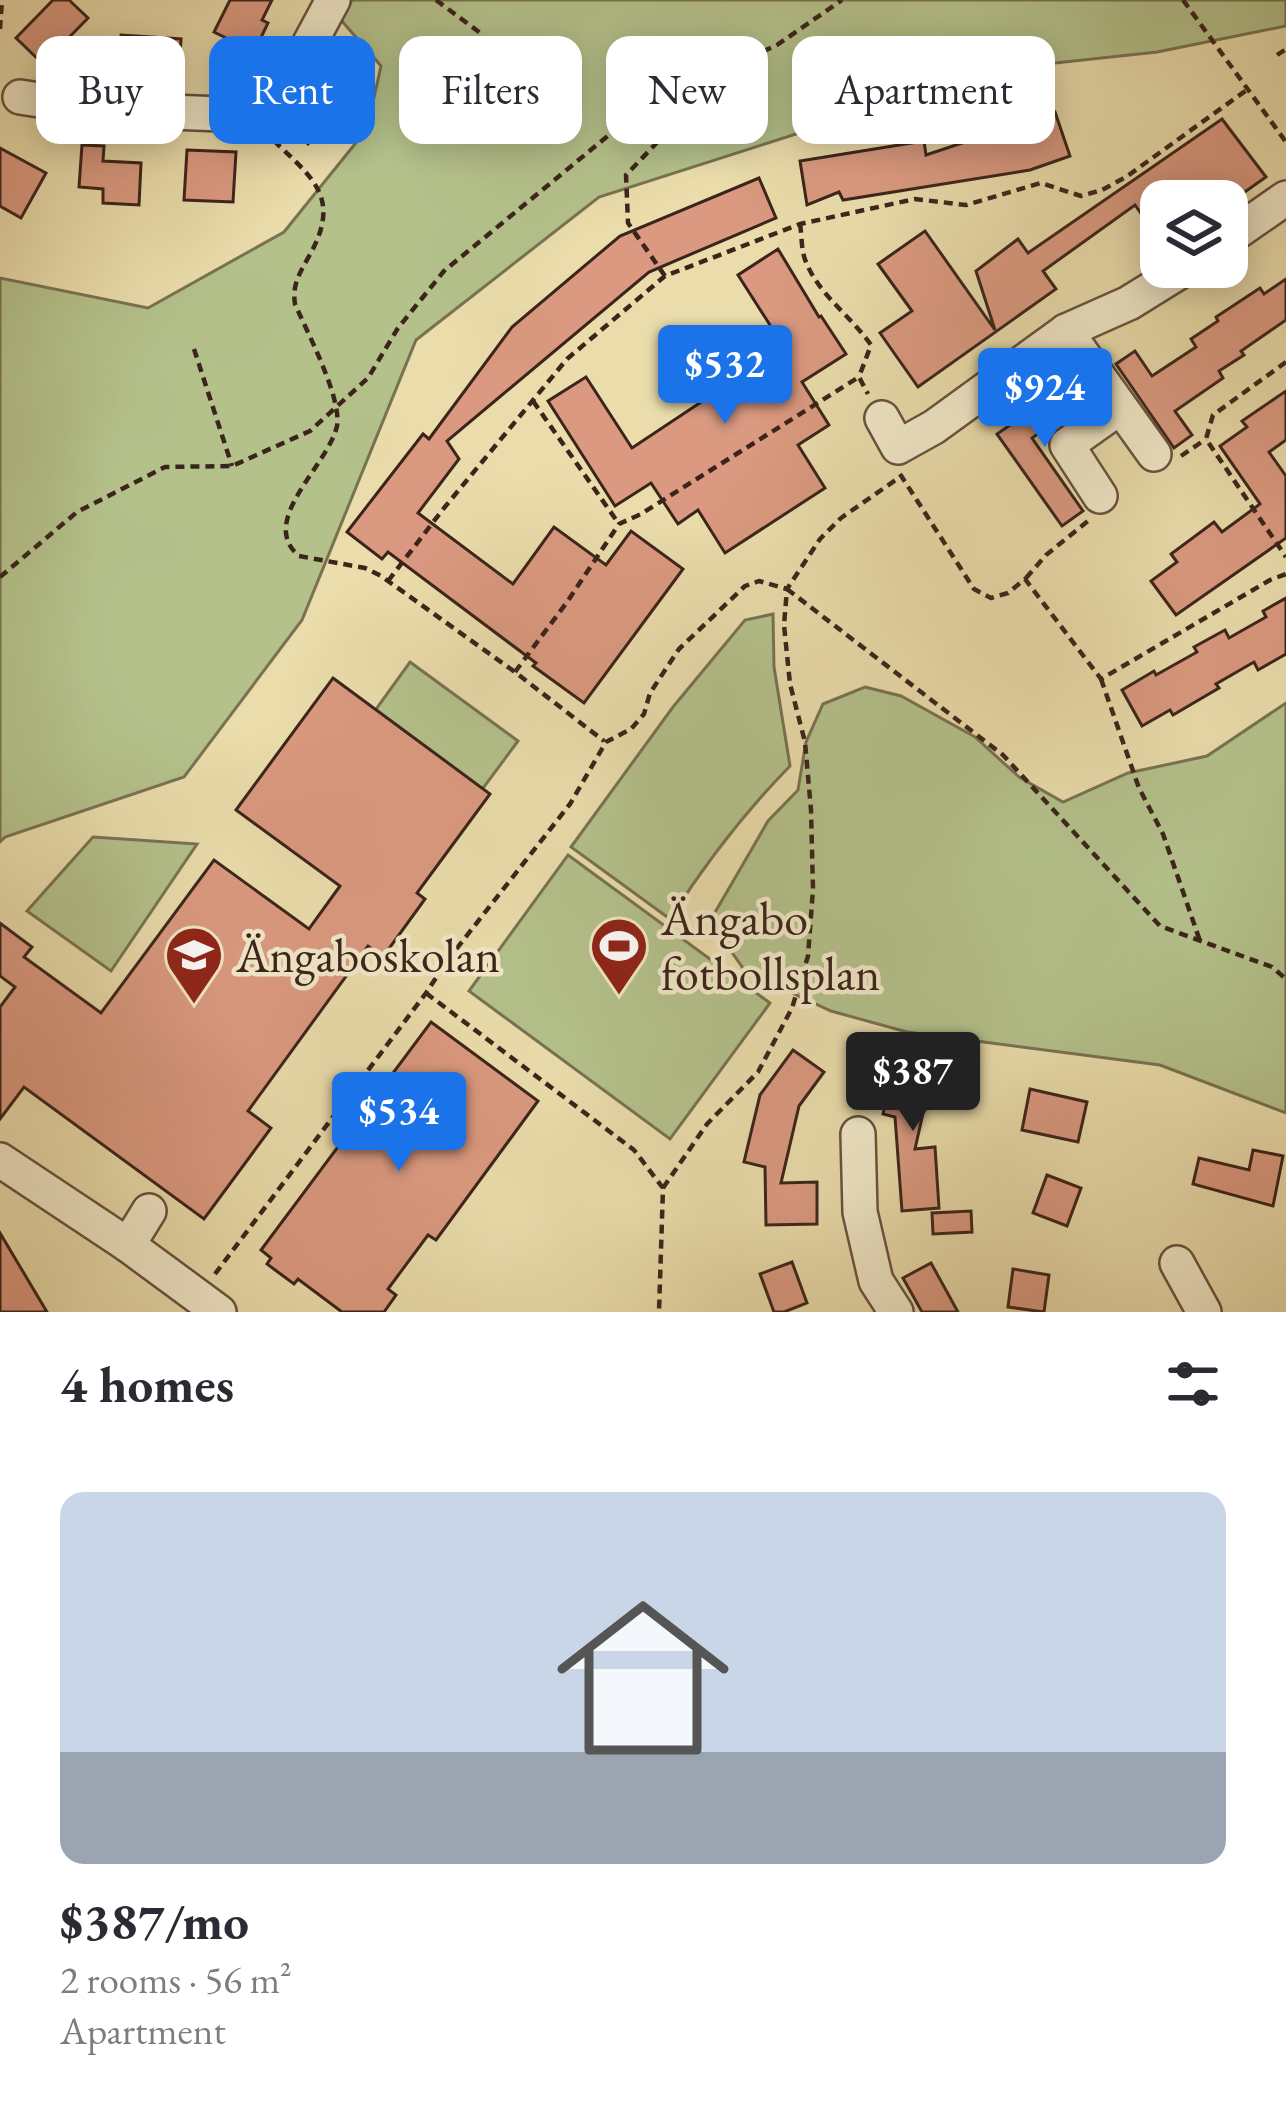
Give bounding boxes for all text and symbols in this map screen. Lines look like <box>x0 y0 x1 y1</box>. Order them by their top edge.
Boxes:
chip: Buy <box>36 36 185 144</box>
chip: Rent <box>209 36 375 144</box>
chip: Filters <box>399 36 582 144</box>
chip: New <box>606 36 768 144</box>
chip: Apartment <box>792 36 1055 144</box>
map controls <box>1140 180 1248 288</box>
button: layers <box>1140 180 1248 288</box>
pin: $532 <box>654 325 796 427</box>
text: $532 <box>685 338 765 389</box>
pin: $924 <box>974 348 1116 450</box>
text: $924 <box>1005 361 1085 412</box>
place label: Ängabo fotbollsplan <box>660 887 880 1004</box>
sports icon: Ängabo fotbollsplan <box>588 915 650 997</box>
school or university icon: Ängaboskolan <box>163 924 225 1006</box>
place label: Ängaboskolan <box>235 924 500 986</box>
pin: $387 <box>842 1032 984 1134</box>
text: $387 <box>873 1045 953 1096</box>
pin: $534 <box>328 1072 470 1174</box>
text: $534 <box>359 1085 439 1136</box>
text: 4 homes <box>60 1351 234 1417</box>
icon: filters <box>1160 1351 1226 1417</box>
icon: home <box>535 1570 751 1786</box>
text: $387/mo <box>60 1888 249 1954</box>
text: 2 rooms · 56 m² <box>60 1954 292 2005</box>
text: Apartment <box>60 2005 226 2056</box>

